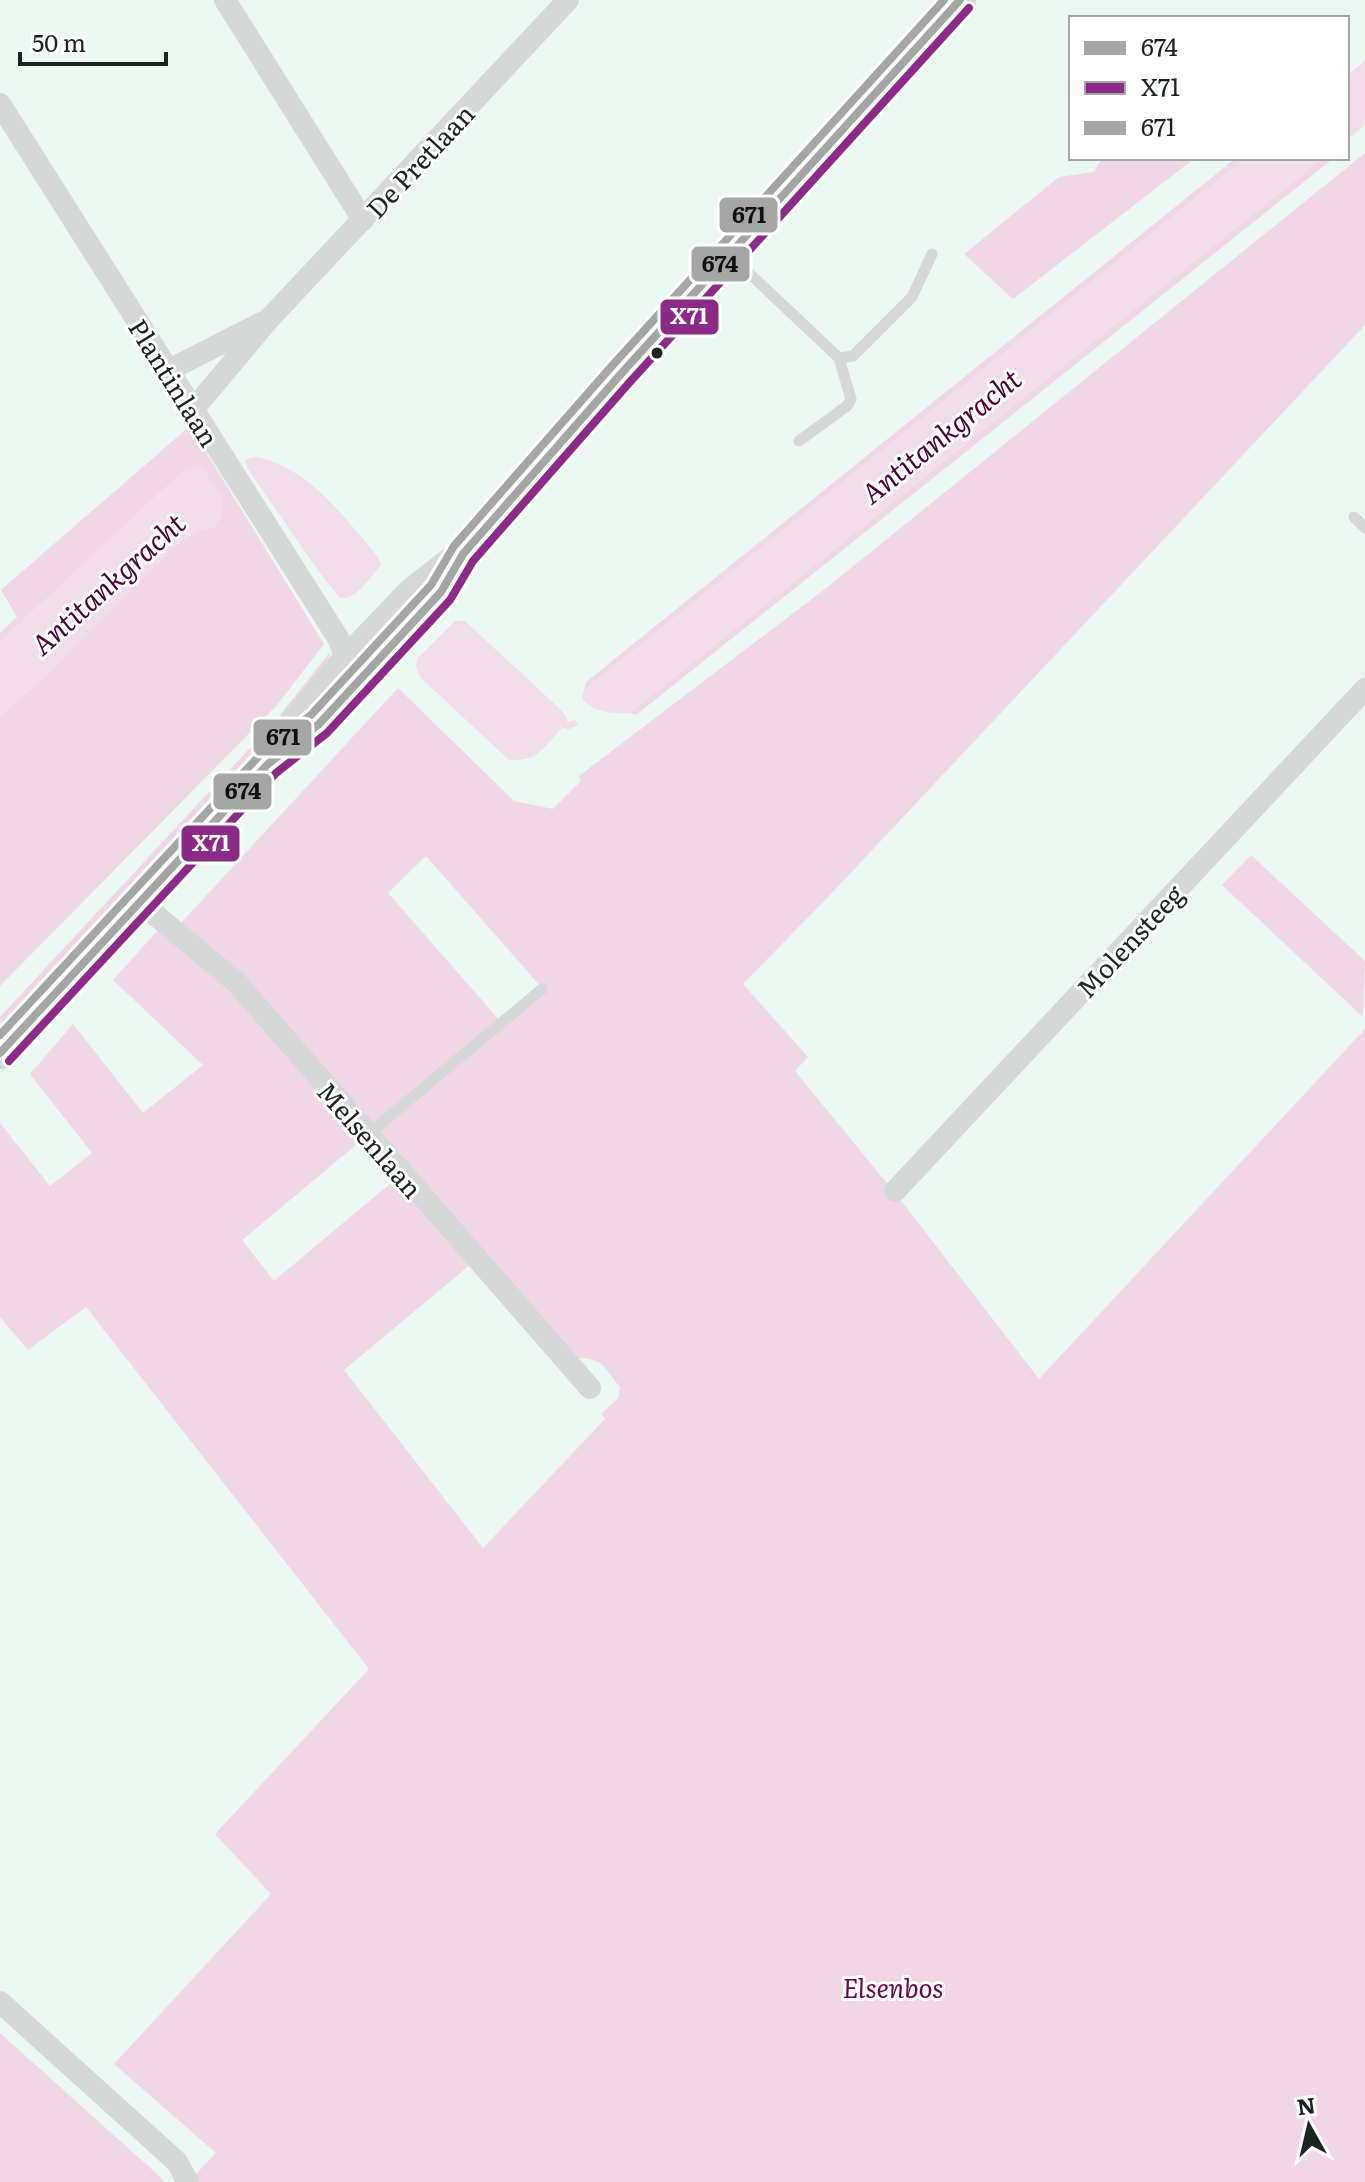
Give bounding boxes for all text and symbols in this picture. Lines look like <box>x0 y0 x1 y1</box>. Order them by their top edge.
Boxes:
scale bar <box>20 16 166 66</box>
legend <box>1069 16 1349 160</box>
text: 50 m <box>32 24 86 59</box>
text: 674 <box>1141 28 1178 63</box>
text: X71 <box>1141 68 1180 103</box>
street label: De Pretlaan <box>356 94 482 226</box>
text: 671 <box>1141 108 1176 143</box>
line badge: 671 <box>718 196 779 234</box>
text: 671 <box>732 197 766 230</box>
line badge: 674 <box>690 245 751 283</box>
text: 674 <box>702 246 738 279</box>
line badge: X71 <box>659 298 720 336</box>
text: X71 <box>670 298 708 331</box>
street label: Plantinlaan <box>120 310 230 454</box>
unlabelled marker <box>649 345 665 361</box>
water label: Antitankgracht <box>851 357 1029 513</box>
water label: Antitankgracht <box>20 502 194 664</box>
line badge: 671 <box>252 718 313 757</box>
text: 671 <box>266 719 300 752</box>
line badge: 674 <box>212 772 273 811</box>
text: 674 <box>225 773 261 806</box>
line badge: X71 <box>180 824 241 863</box>
text: X71 <box>192 825 230 858</box>
street label: Molensteeg <box>1066 874 1192 1005</box>
street label: Melsenlaan <box>309 1072 433 1206</box>
park label: Elsenbos <box>842 1967 944 2006</box>
north arrow <box>1269 2086 1349 2166</box>
text: N <box>1295 2087 1317 2122</box>

